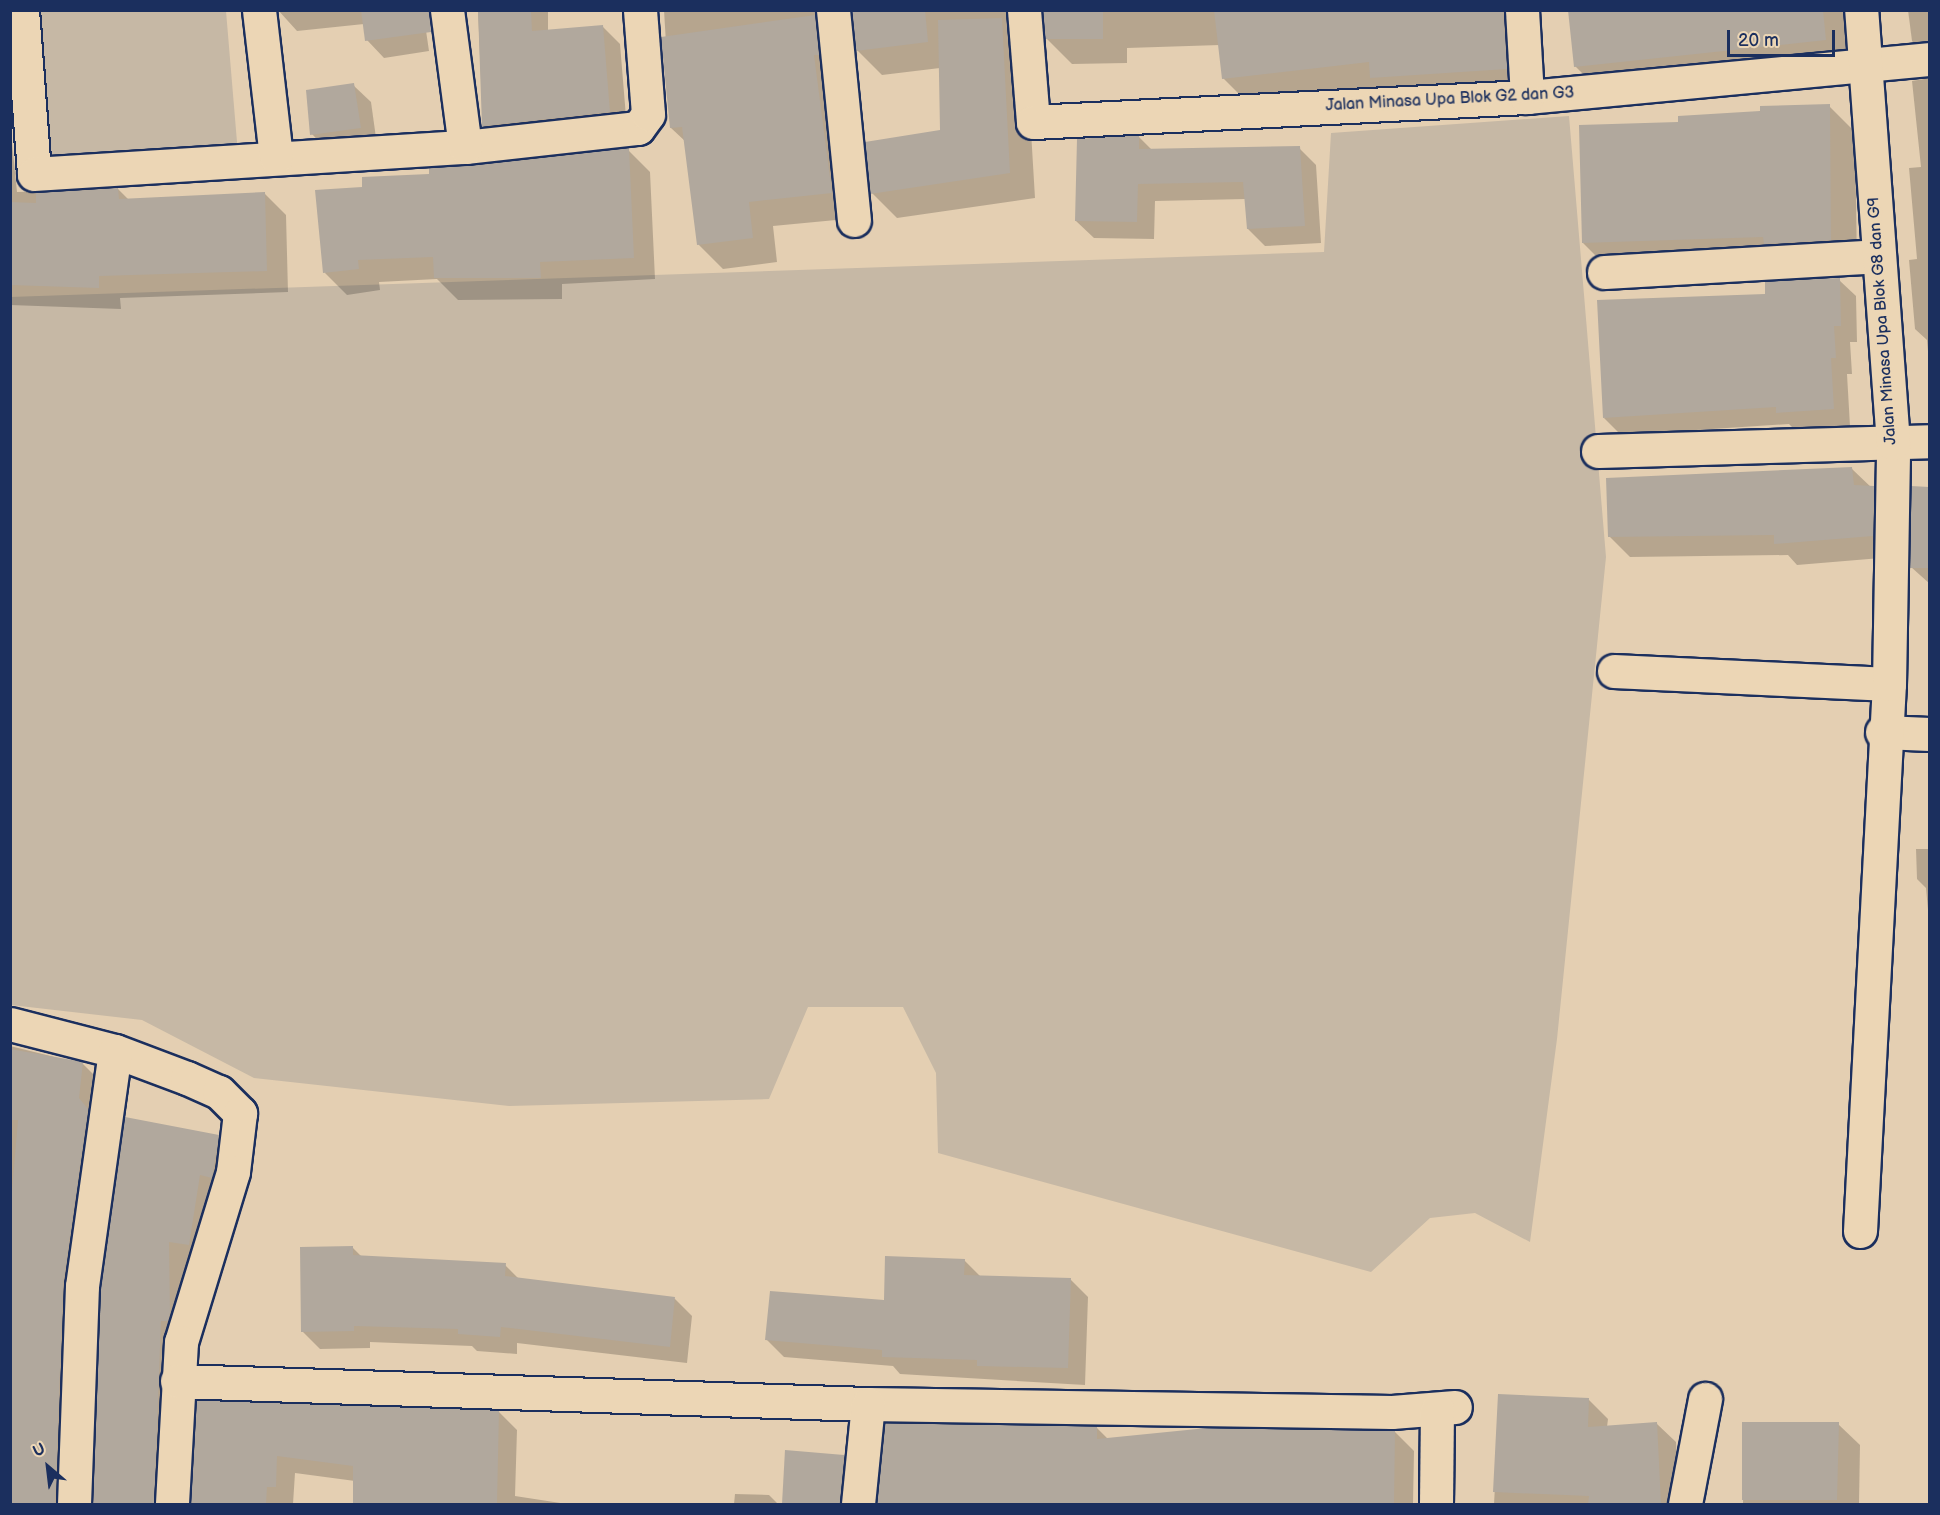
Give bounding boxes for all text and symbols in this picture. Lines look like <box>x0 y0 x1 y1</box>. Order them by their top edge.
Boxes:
scale bar <box>1730 18 1838 56</box>
text: 20 m <box>1738 30 1779 51</box>
street label: Jalan Minasa Upa Blok G2 dan G3 <box>1325 84 1575 116</box>
street label: Jalan Minasa Upa Blok G8 dan G9 <box>1865 196 1901 446</box>
north arrow <box>18 1437 78 1497</box>
text: U <box>30 1440 49 1462</box>

